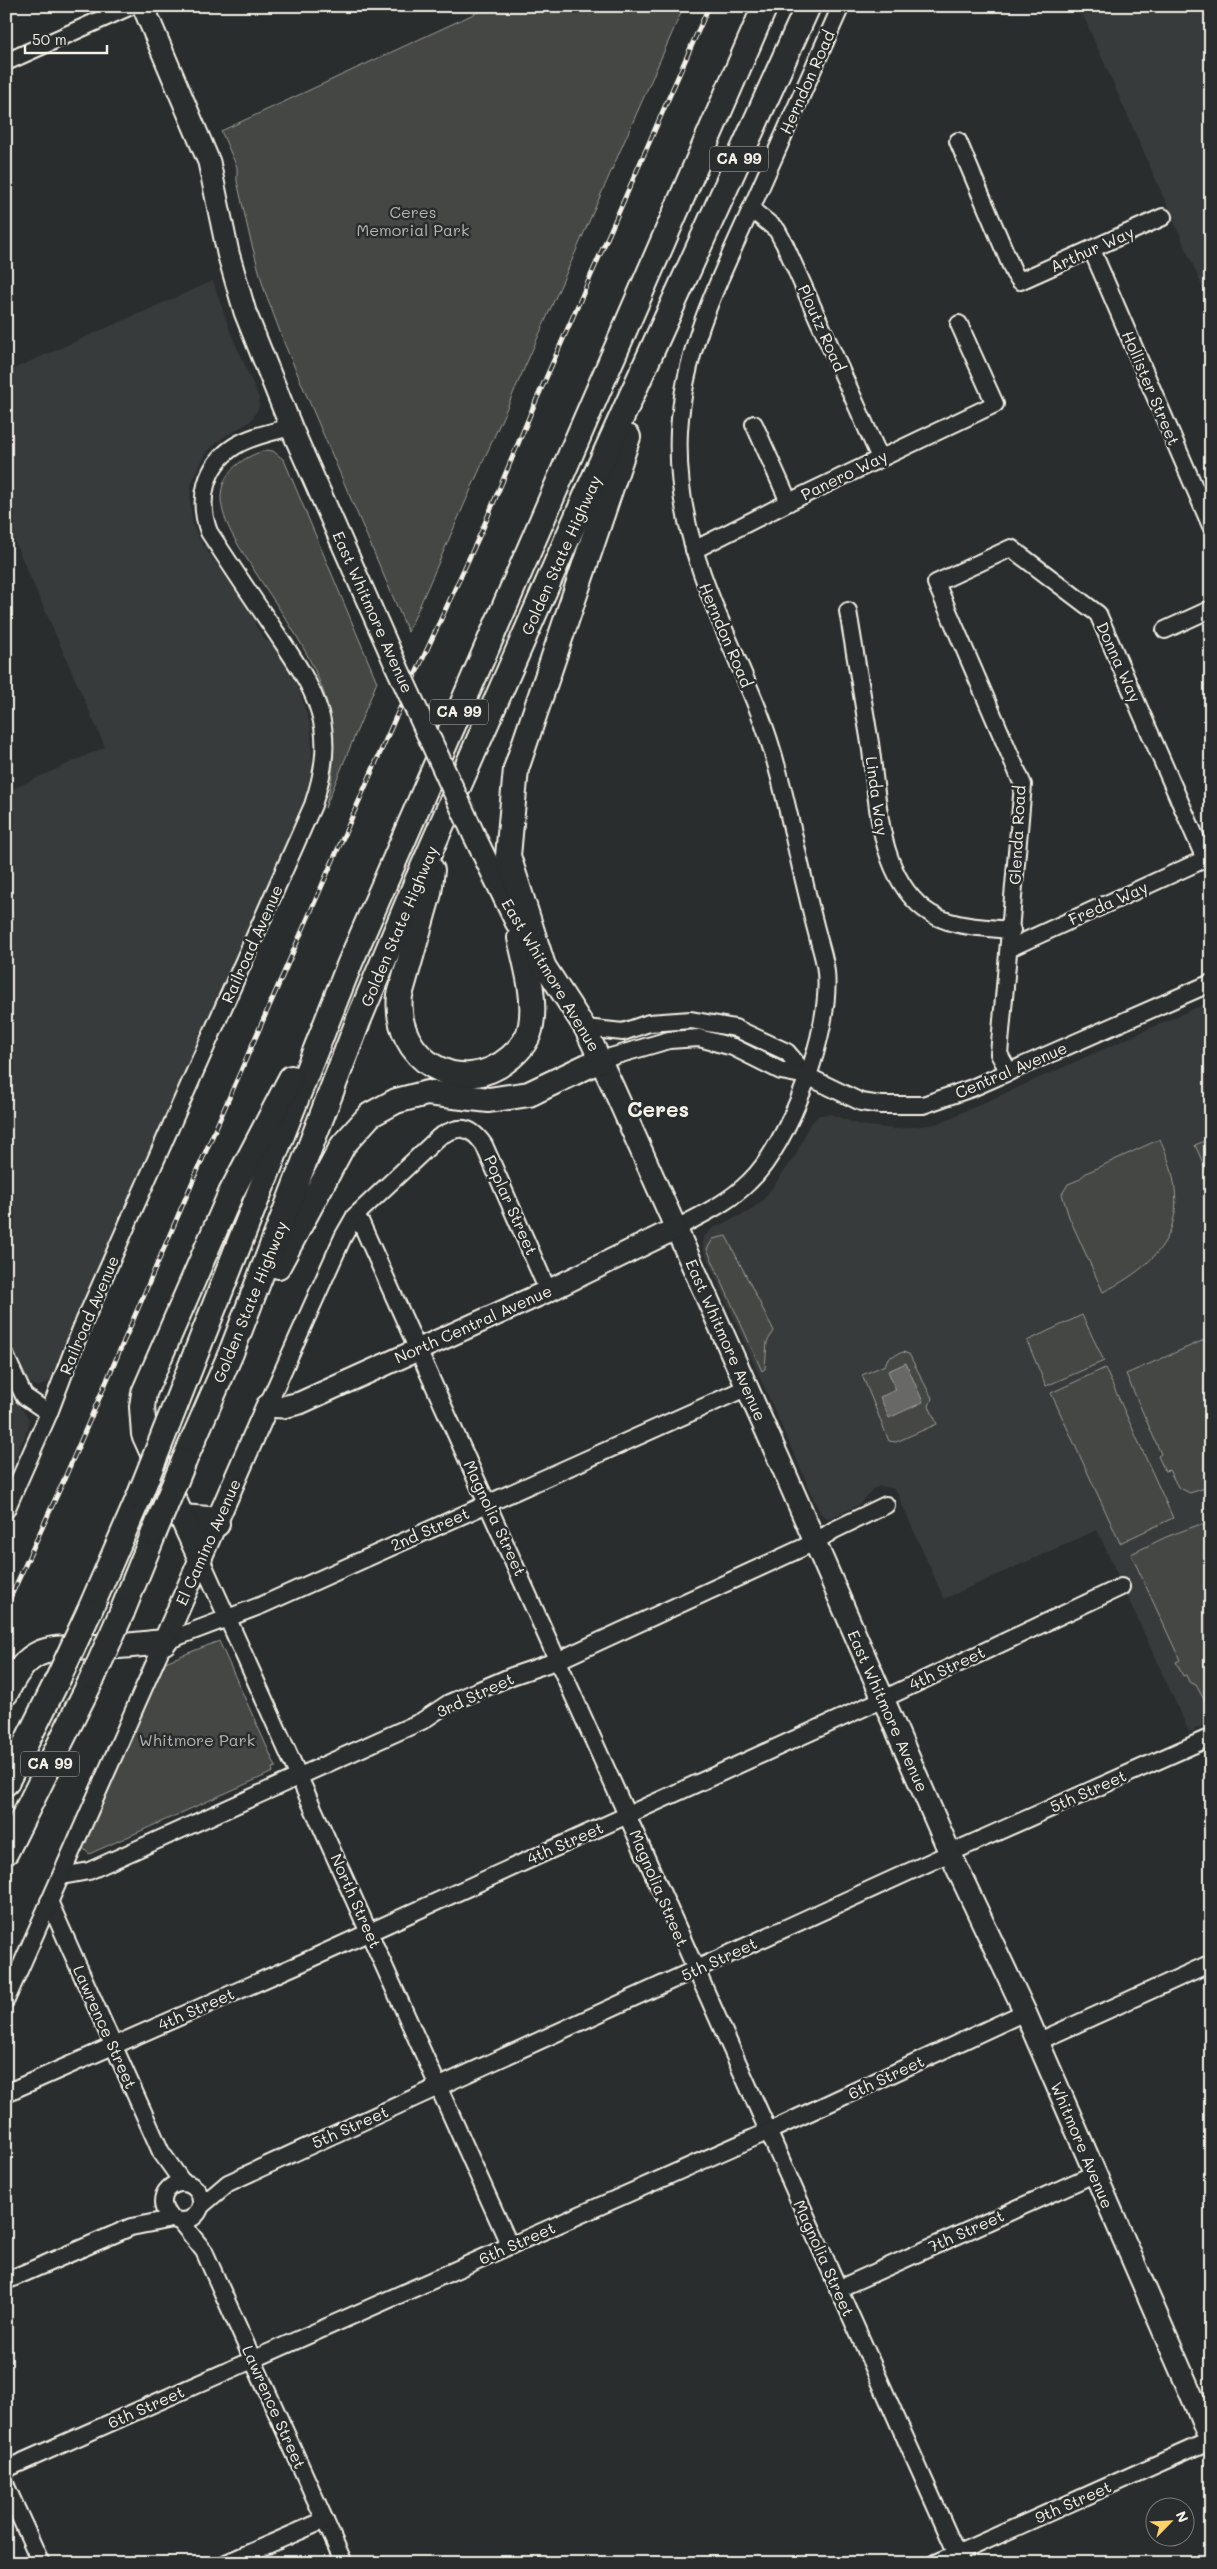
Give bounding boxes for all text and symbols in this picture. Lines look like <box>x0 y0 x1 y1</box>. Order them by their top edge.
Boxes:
scale bar <box>25 22 108 54</box>
street label: Herndon Road <box>774 27 839 137</box>
text: 50 m <box>32 29 67 49</box>
road number: CA 99 <box>710 146 768 172</box>
park label: Ceres Memorial Park <box>356 201 470 240</box>
street label: Arthur Way <box>1047 221 1137 276</box>
street label: Ploutz Road <box>794 281 851 375</box>
street label: Hollister Street <box>1118 327 1185 448</box>
street label: Panero Way <box>797 445 890 504</box>
street label: Golden State Highway <box>516 472 605 638</box>
street label: East Whitmore Avenue <box>328 528 419 696</box>
street label: Herndon Road <box>695 579 758 690</box>
street label: Donna Way <box>1092 618 1146 705</box>
road number: CA 99 <box>430 700 488 724</box>
street label: Linda Way <box>862 755 893 837</box>
street label: Glenda Road <box>1003 785 1030 885</box>
street label: Golden State Highway <box>355 842 442 1009</box>
street label: Freda Way <box>1065 876 1151 929</box>
street label: Railroad Avenue <box>216 881 287 1006</box>
street label: East Whitmore Avenue <box>497 894 605 1055</box>
street label: Central Avenue <box>952 1036 1070 1103</box>
district label: Ceres <box>627 1095 689 1122</box>
street label: Poplar Street <box>480 1152 543 1258</box>
street label: Golden State Highway <box>207 1218 292 1386</box>
street label: Railroad Avenue <box>54 1252 123 1377</box>
street label: East Whitmore Avenue <box>681 1256 772 1424</box>
street label: North Central Avenue <box>391 1279 555 1368</box>
street label: Magnolia Street <box>459 1457 531 1579</box>
street label: El Camino Avenue <box>170 1475 245 1608</box>
street label: 2nd Street <box>387 1502 472 1555</box>
street label: East Whitmore Avenue <box>843 1627 934 1795</box>
street label: 4th Street <box>905 1641 988 1694</box>
street label: 3rd Street <box>432 1667 517 1722</box>
park label: Whitmore Park <box>139 1729 255 1750</box>
road number: CA 99 <box>21 1752 79 1776</box>
street label: 5th Street <box>1046 1764 1129 1817</box>
street label: 4th Street <box>523 1816 606 1869</box>
street label: Magnolia Street <box>625 1826 694 1950</box>
street label: North Street <box>326 1850 387 1951</box>
street label: 5th Street <box>677 1932 760 1985</box>
street label: Lawrence Street <box>69 1962 142 2092</box>
street label: 4th Street <box>154 1982 237 2035</box>
street label: 6th Street <box>844 2050 927 2103</box>
street label: Whitmore Avenue <box>1046 2078 1119 2211</box>
street label: 5th Street <box>308 2100 391 2153</box>
street label: Magnolia Street <box>789 2196 860 2319</box>
street label: 7th Street <box>925 2204 1007 2257</box>
street label: 6th Street <box>475 2216 558 2269</box>
street label: Lawrence Street <box>238 2342 311 2472</box>
street label: 6th Street <box>104 2380 187 2433</box>
street label: 9th Street <box>1031 2475 1114 2528</box>
north arrow <box>1144 2496 1194 2546</box>
text: N <box>1171 2508 1193 2525</box>

